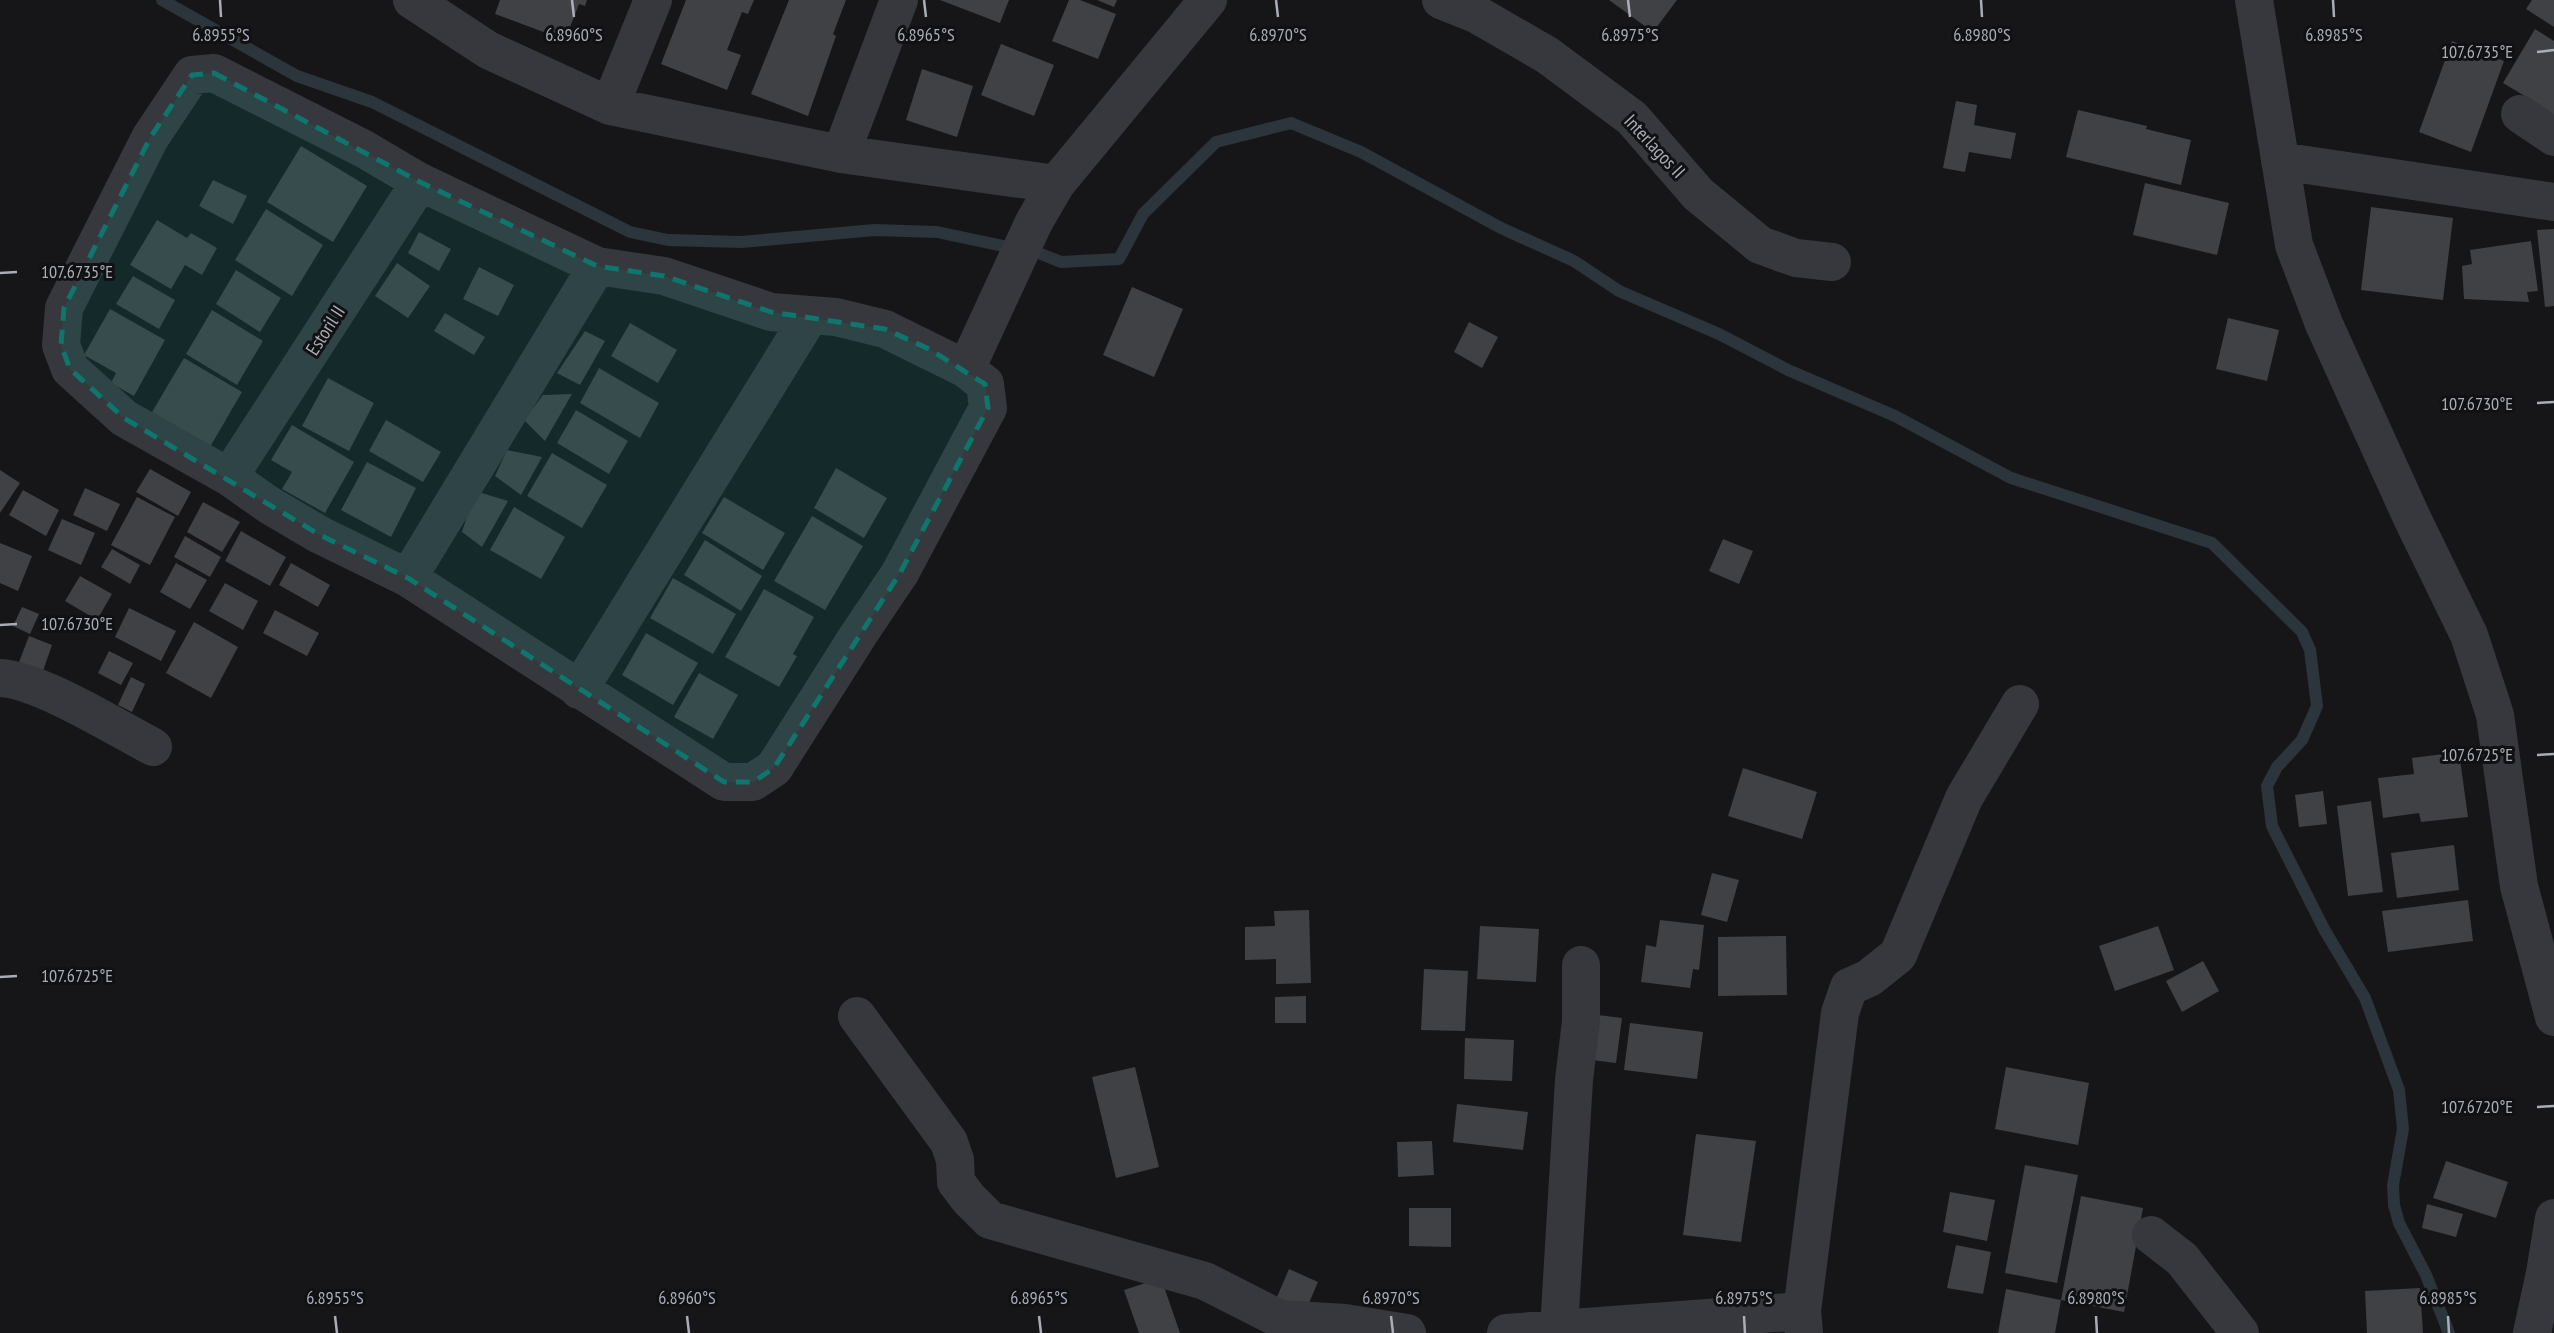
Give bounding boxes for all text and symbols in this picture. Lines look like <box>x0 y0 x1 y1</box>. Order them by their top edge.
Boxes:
text: 6.8955°S <box>192 23 250 46</box>
text: 6.8960°S <box>545 23 603 46</box>
text: 6.8965°S <box>897 23 955 46</box>
text: 6.8970°S <box>1249 23 1307 46</box>
text: 6.8975°S <box>1601 23 1659 46</box>
text: 6.8980°S <box>1953 23 2011 46</box>
text: 6.8985°S <box>2305 23 2363 46</box>
text: 107.6735°E <box>2441 40 2513 63</box>
street label: Interlagos II <box>1619 109 1691 183</box>
text: 107.6735°E <box>41 260 113 283</box>
street label: Estoril II <box>300 301 350 359</box>
text: 107.6730°E <box>2441 392 2513 415</box>
text: 107.6730°E <box>41 612 113 635</box>
text: 107.6725°E <box>2441 743 2513 766</box>
text: 107.6725°E <box>41 964 113 987</box>
text: 107.6720°E <box>2441 1095 2513 1118</box>
text: 6.8955°S <box>306 1286 364 1309</box>
text: 6.8960°S <box>658 1286 716 1309</box>
text: 6.8965°S <box>1010 1286 1068 1309</box>
text: 6.8970°S <box>1362 1286 1420 1309</box>
text: 6.8975°S <box>1715 1286 1773 1309</box>
text: 6.8980°S <box>2067 1286 2125 1309</box>
text: 6.8985°S <box>2419 1286 2477 1309</box>

